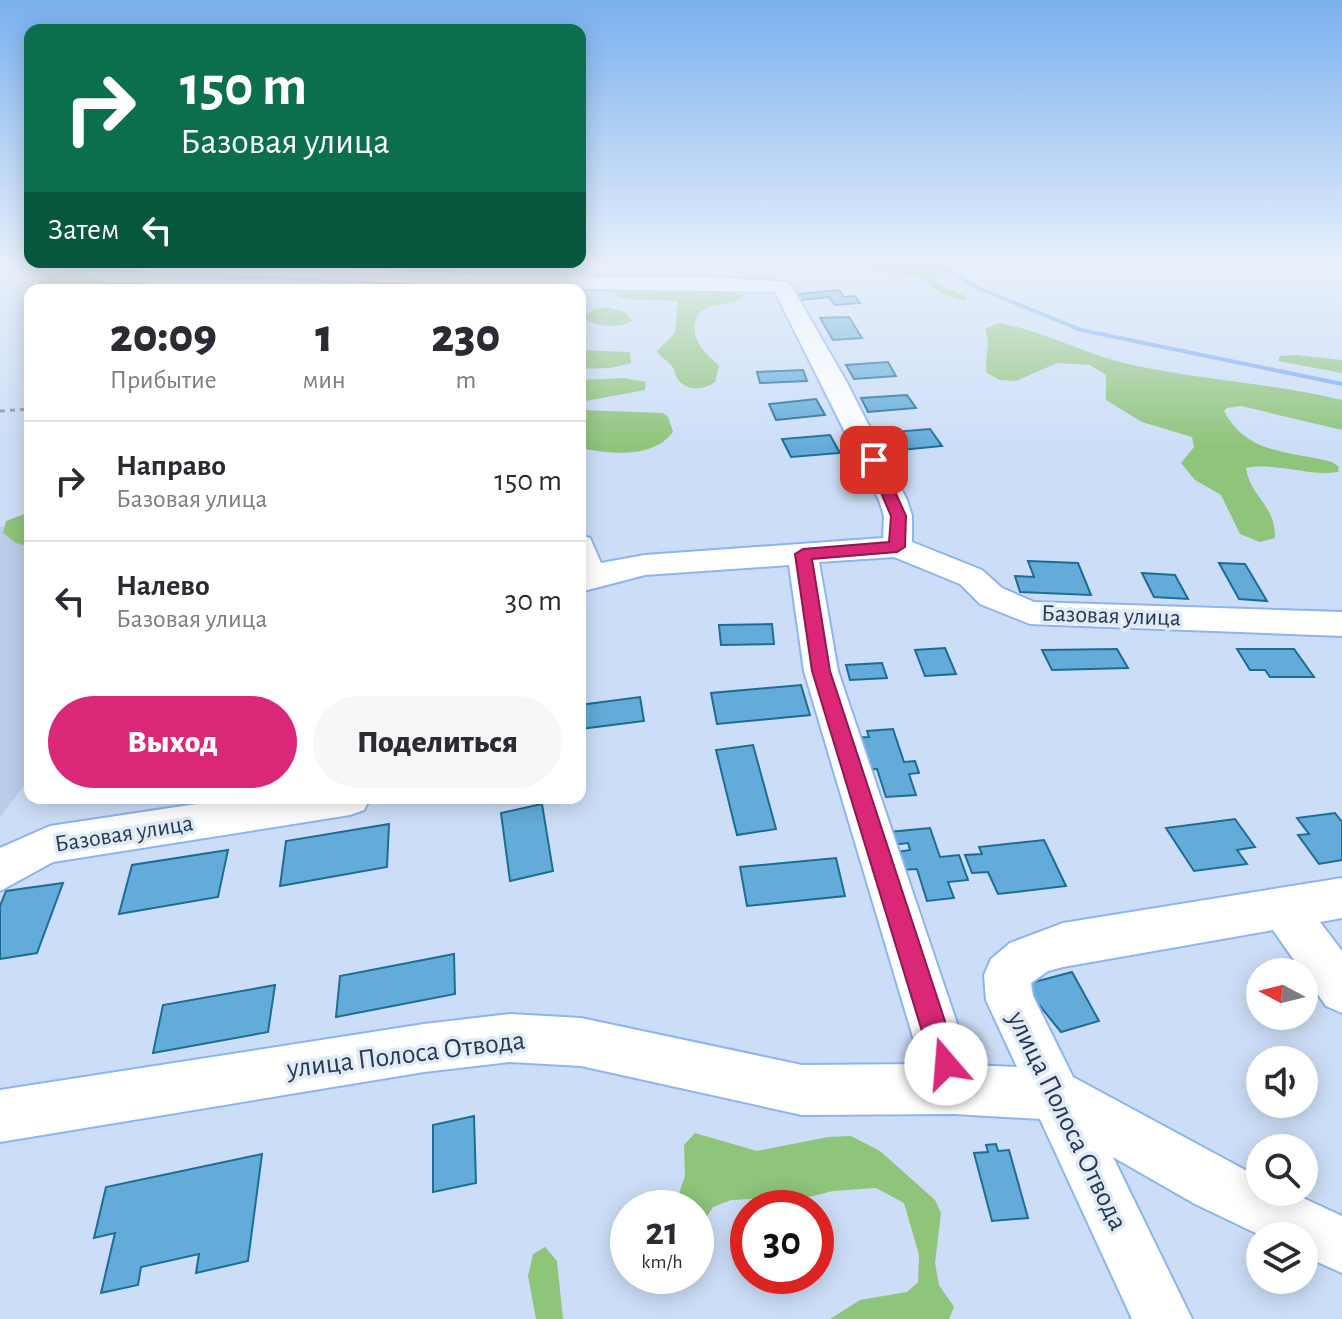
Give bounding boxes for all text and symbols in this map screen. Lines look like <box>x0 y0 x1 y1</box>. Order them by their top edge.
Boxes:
icon: right <box>48 56 152 160</box>
text: 150 m <box>180 59 307 115</box>
text: Базовая улица <box>180 124 390 160</box>
icon: left <box>135 208 179 252</box>
text: Затем <box>48 215 119 245</box>
text: 20:09 <box>110 313 217 361</box>
text: 1 <box>315 313 333 361</box>
text: 230 <box>431 313 500 361</box>
text: Прибытие <box>110 367 217 393</box>
text: мин <box>302 367 346 393</box>
text: m <box>455 367 476 393</box>
pin <box>840 426 908 494</box>
icon: arrive <box>852 438 896 482</box>
text: Направо <box>116 451 226 481</box>
icon: right <box>48 459 92 503</box>
text: 150 m <box>494 466 562 496</box>
text: Базовая улица <box>116 486 267 512</box>
text: Налево <box>116 571 210 601</box>
icon: left <box>48 579 92 623</box>
text: 30 m <box>505 586 562 616</box>
street label: Базовая улица <box>1041 602 1181 630</box>
text: Базовая улица <box>116 606 267 632</box>
button: Выход <box>48 696 297 788</box>
button: Поделиться <box>313 696 562 788</box>
street label: Базовая улица <box>53 811 195 857</box>
north arrow <box>1246 958 1318 1030</box>
map controls <box>1246 958 1318 1294</box>
street label: улица Полоса Отвода <box>1001 1006 1132 1235</box>
position arrow <box>904 1022 988 1106</box>
street label: улица Полоса Отвода <box>284 1026 527 1084</box>
button: sound <box>1246 1046 1318 1118</box>
button: search <box>1246 1134 1318 1206</box>
speed limit sign: 30 <box>730 1190 834 1294</box>
text: 21 <box>645 1212 679 1252</box>
button: layers <box>1246 1222 1318 1294</box>
text: km/h <box>641 1252 683 1272</box>

